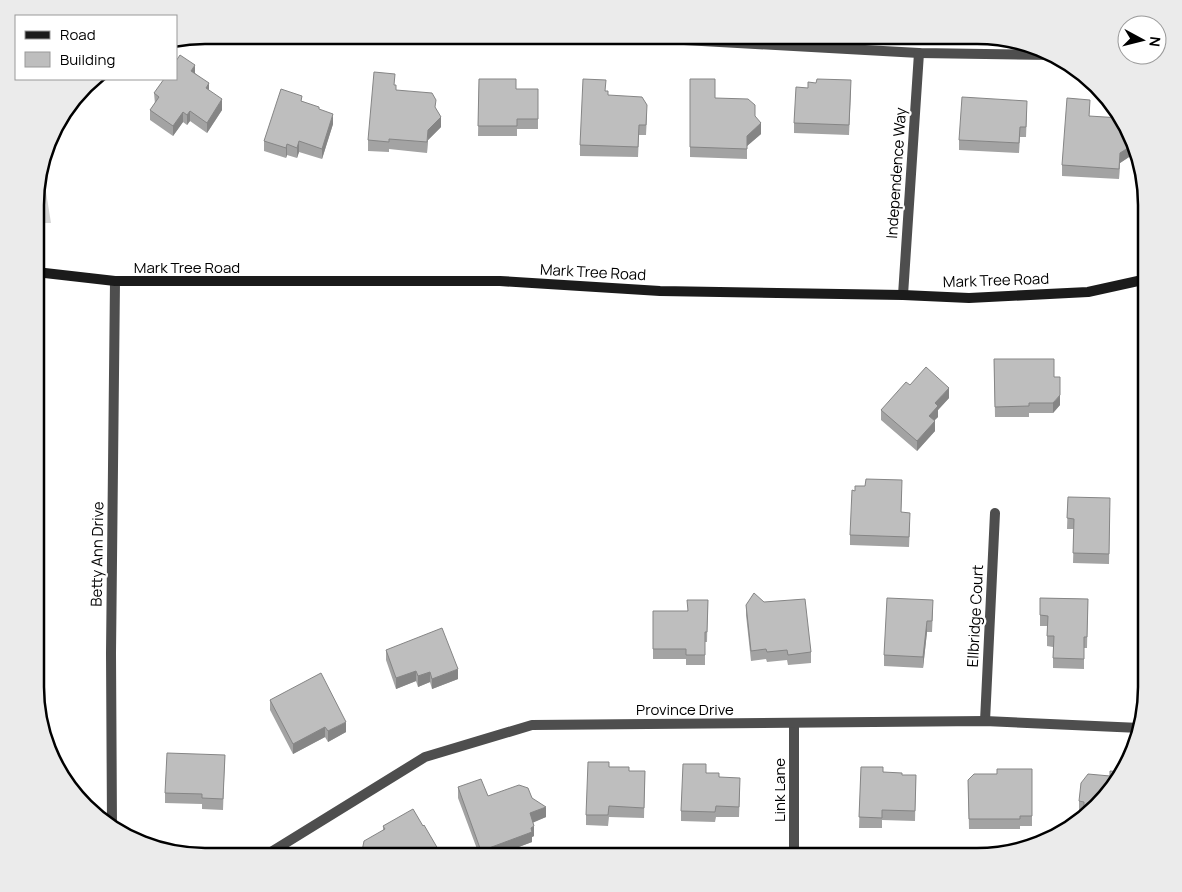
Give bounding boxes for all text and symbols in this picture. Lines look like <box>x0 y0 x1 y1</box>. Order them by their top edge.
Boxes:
legend <box>15 15 178 80</box>
north arrow <box>1117 15 1167 65</box>
text: Road <box>60 24 96 45</box>
text: N <box>1145 35 1165 48</box>
text: Building <box>60 49 115 70</box>
street label: Independence Way <box>881 107 911 239</box>
street label: Mark Tree Road <box>134 257 240 278</box>
street label: Mark Tree Road <box>539 259 647 285</box>
street label: Mark Tree Road <box>943 268 1049 292</box>
street label: Betty Ann Drive <box>86 501 108 607</box>
street label: Ellbridge Court <box>962 564 988 668</box>
street label: Province Drive <box>636 699 734 720</box>
street label: Link Lane <box>769 758 790 822</box>

